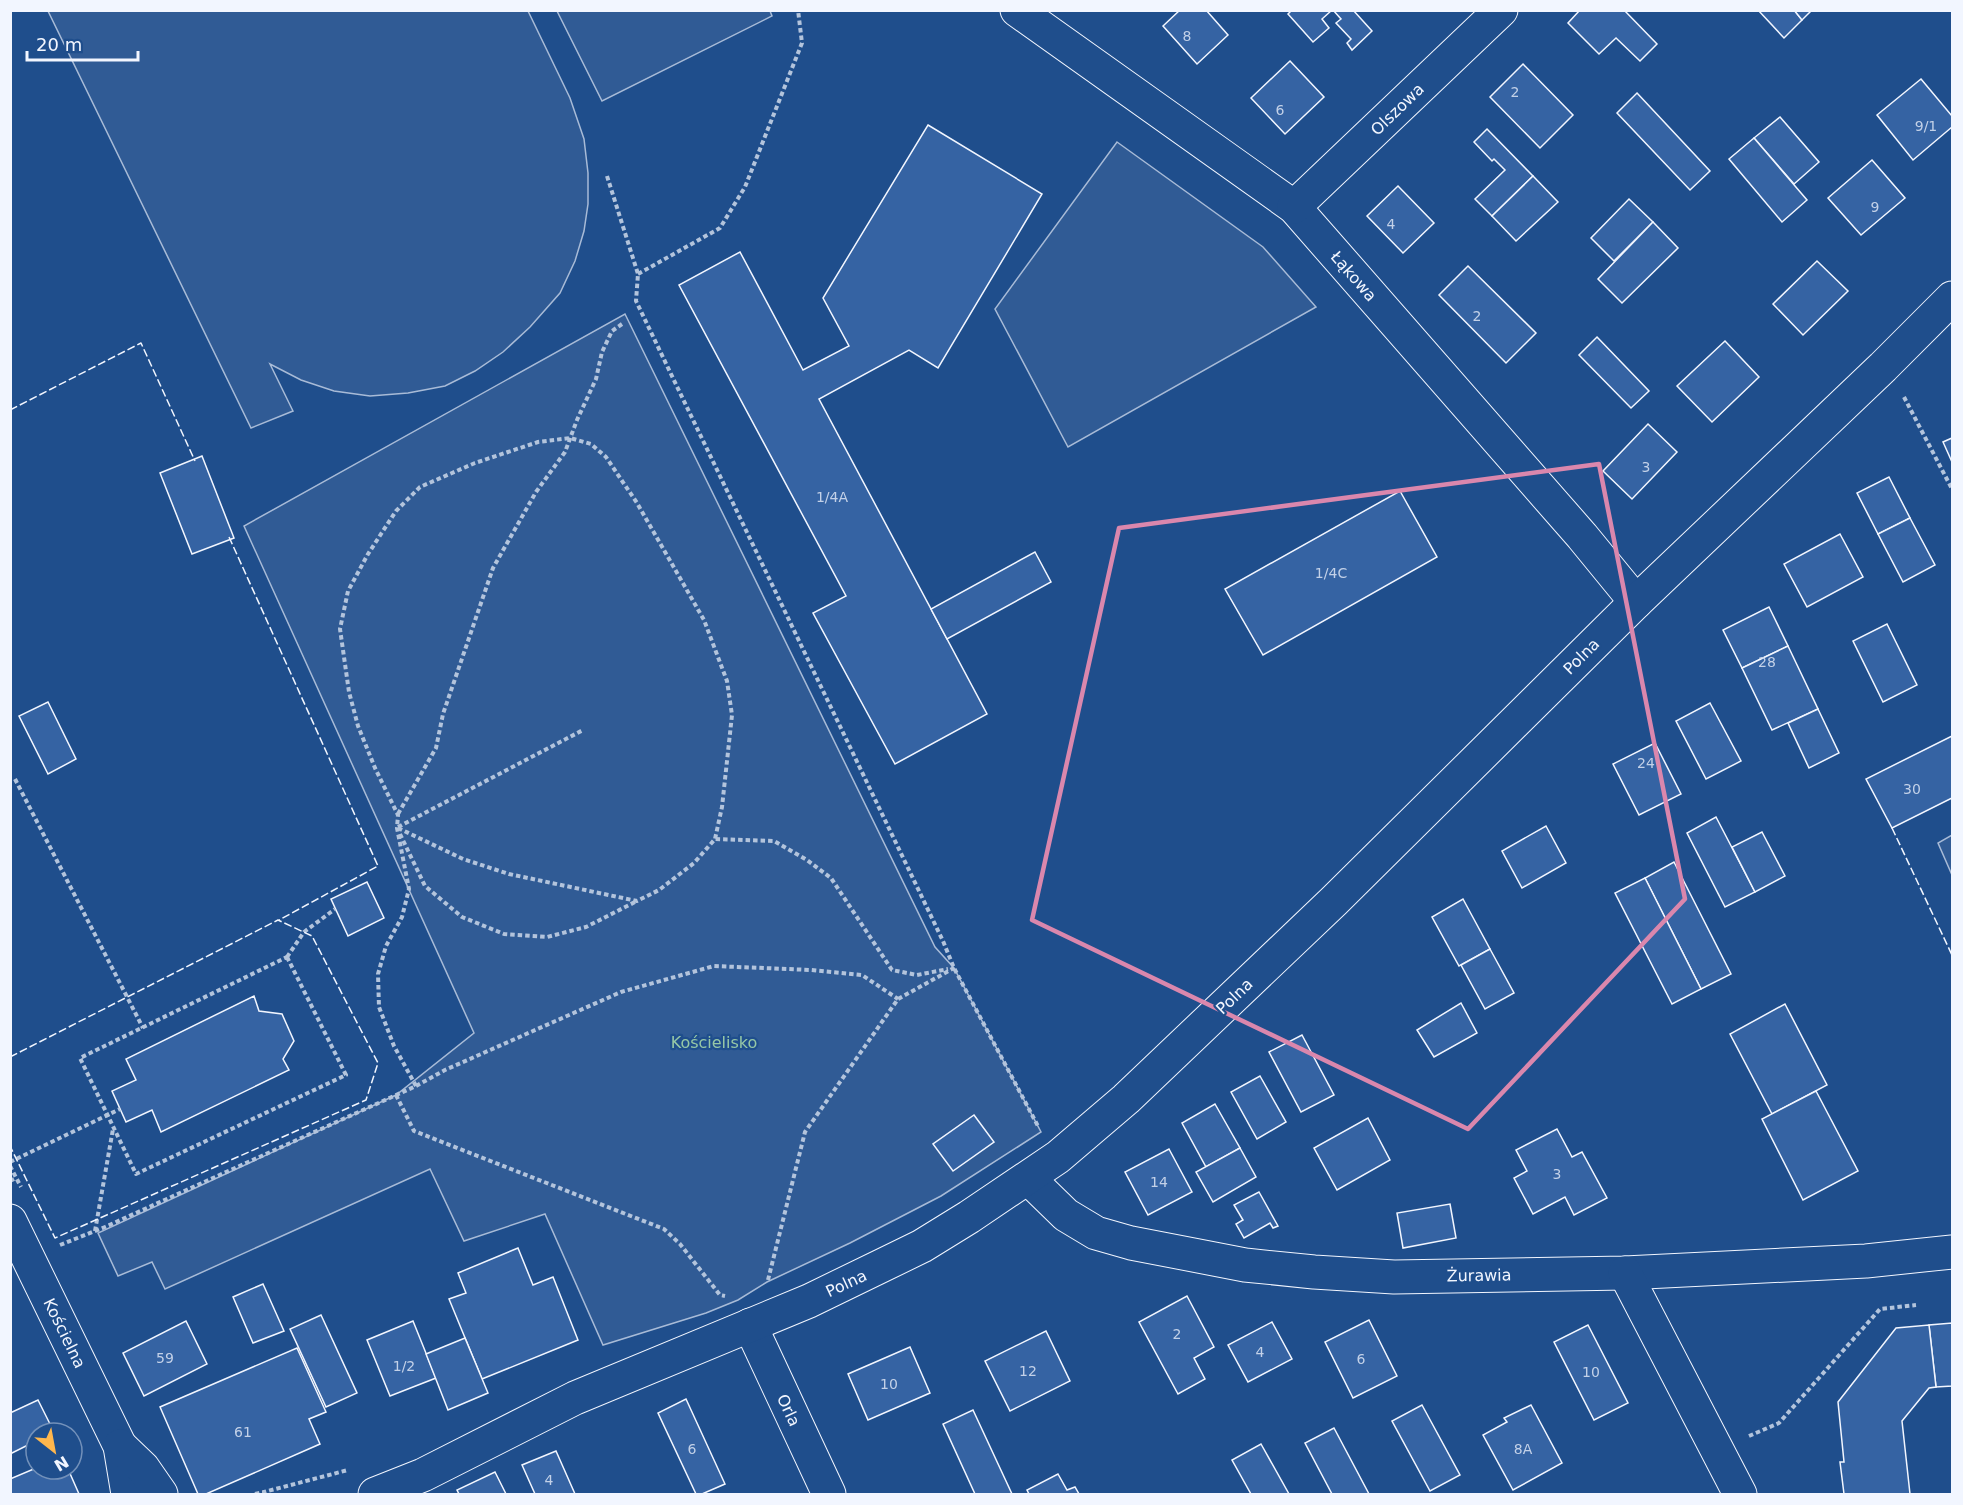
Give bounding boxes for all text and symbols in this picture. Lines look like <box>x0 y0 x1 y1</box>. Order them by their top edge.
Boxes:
scale bar <box>27 24 138 62</box>
house number: 8 <box>1183 28 1191 44</box>
text: 20 m <box>36 34 82 55</box>
street label: Olszowa <box>1367 79 1428 139</box>
house number: 2 <box>1511 84 1519 100</box>
house number: 6 <box>1276 102 1285 118</box>
house number: 9/1 <box>1915 118 1937 134</box>
house number: 9 <box>1871 199 1879 215</box>
house number: 4 <box>1387 216 1396 232</box>
street label: Łąkowa <box>1326 247 1381 305</box>
house number: 2 <box>1473 308 1481 324</box>
house number: 3 <box>1642 459 1650 475</box>
house number: 1/4A <box>816 489 848 505</box>
house number: 1/4C <box>1315 565 1347 581</box>
street label: Polna <box>1559 634 1603 678</box>
house number: 28 <box>1758 654 1776 670</box>
house number: 24 <box>1637 755 1655 771</box>
house number: 30 <box>1903 781 1921 797</box>
street label: Polna <box>1212 974 1257 1018</box>
park label: Kościelisko <box>671 1033 757 1052</box>
house number: 3 <box>1553 1166 1561 1182</box>
house number: 14 <box>1150 1174 1168 1190</box>
street label: Żurawia <box>1446 1265 1512 1286</box>
street label: Polna <box>823 1266 870 1301</box>
street label: Kościelna <box>40 1295 90 1371</box>
house number: 2 <box>1173 1326 1181 1342</box>
house number: 4 <box>1256 1344 1265 1360</box>
house number: 59 <box>156 1350 174 1366</box>
house number: 6 <box>1357 1351 1366 1367</box>
house number: 1/2 <box>393 1358 415 1374</box>
house number: 12 <box>1019 1363 1037 1379</box>
house number: 10 <box>1582 1364 1600 1380</box>
house number: 10 <box>880 1376 898 1392</box>
street label: Orla <box>773 1391 804 1429</box>
north arrow <box>24 1421 84 1481</box>
house number: 61 <box>234 1424 252 1440</box>
house number: 6 <box>688 1441 697 1457</box>
house number: 8A <box>1514 1441 1533 1457</box>
text: N <box>51 1452 72 1475</box>
house number: 4 <box>545 1472 554 1488</box>

